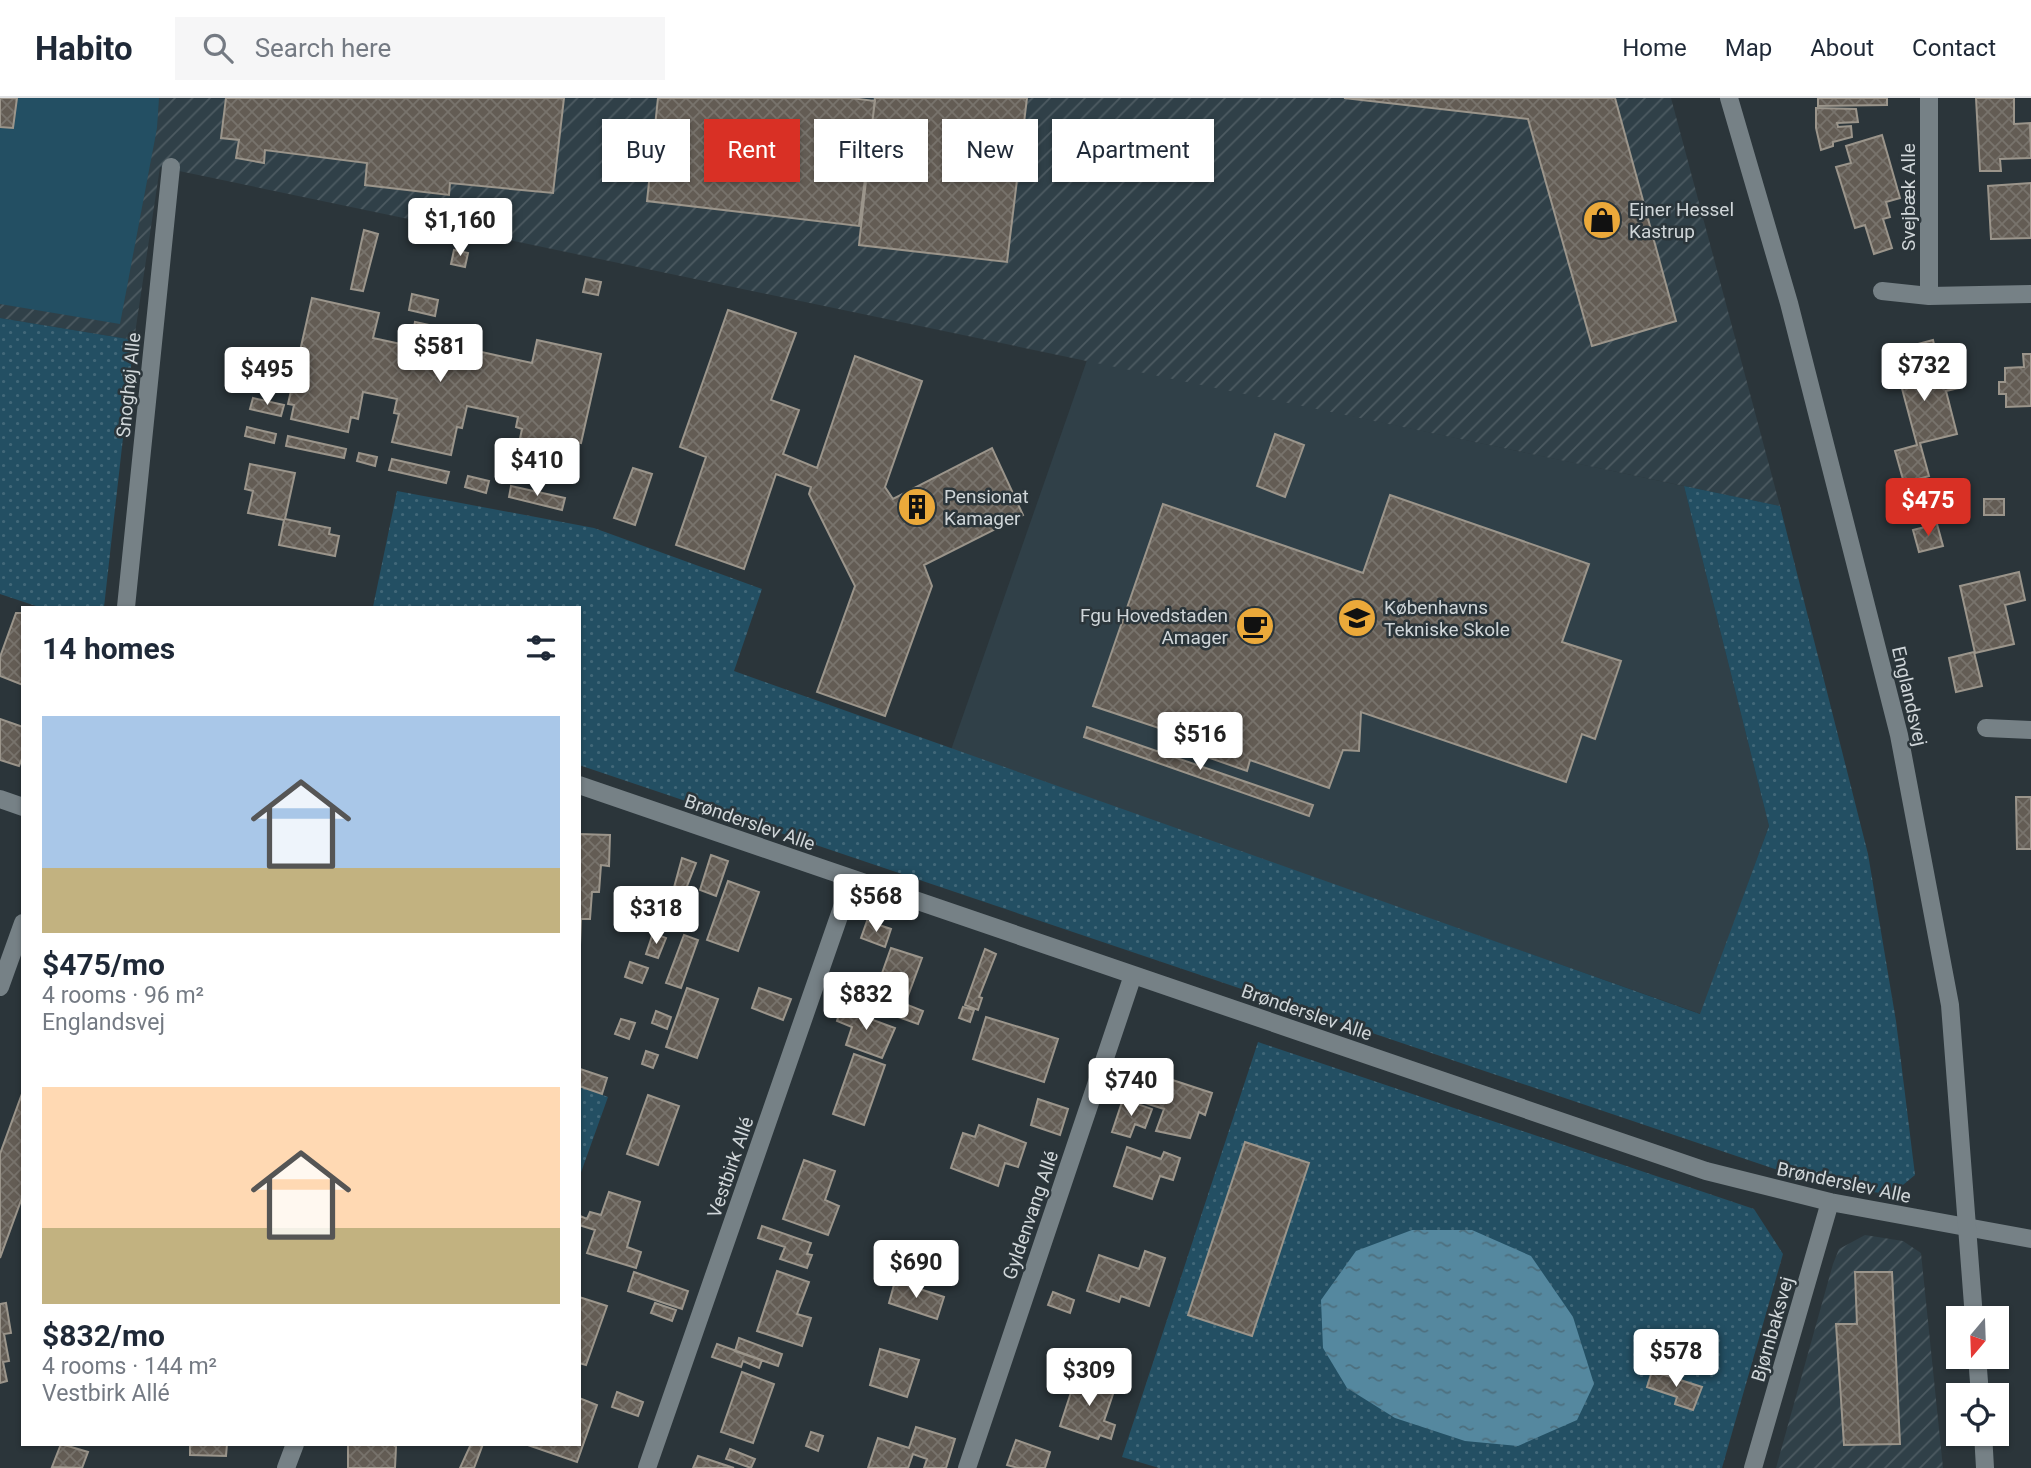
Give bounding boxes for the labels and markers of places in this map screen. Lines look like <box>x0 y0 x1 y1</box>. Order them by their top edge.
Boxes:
pin: $1,160 <box>403 198 517 258</box>
place label: Ejner Hessel Kastrup <box>1629 198 1734 243</box>
shop icon: Ejner Hessel Kastrup <box>1581 199 1623 241</box>
pin: $581 <box>399 324 481 384</box>
pin: $732 <box>1883 344 1965 403</box>
pin: $495 <box>226 348 308 407</box>
pin: $410 <box>496 438 578 498</box>
pin: $475 <box>1887 478 1969 538</box>
place label: Pensionat Kamager <box>944 485 1029 530</box>
building icon: Pensionat Kamager <box>896 486 938 528</box>
place label: Københavns Tekniske Skole <box>1384 596 1510 641</box>
school or university icon: Københavns Tekniske Skole <box>1336 597 1378 639</box>
place label: Fgu Hovedstaden Amager <box>1080 604 1229 649</box>
cafe icon: Fgu Hovedstaden Amager <box>1234 605 1276 647</box>
pin: $516 <box>1159 712 1241 772</box>
pin: $568 <box>835 874 917 934</box>
pin: $318 <box>615 886 697 946</box>
pin: $832 <box>825 972 907 1032</box>
pin: $740 <box>1090 1058 1172 1118</box>
pin: $690 <box>875 1240 957 1300</box>
pin: $578 <box>1635 1330 1717 1389</box>
pin: $309 <box>1048 1348 1130 1408</box>

